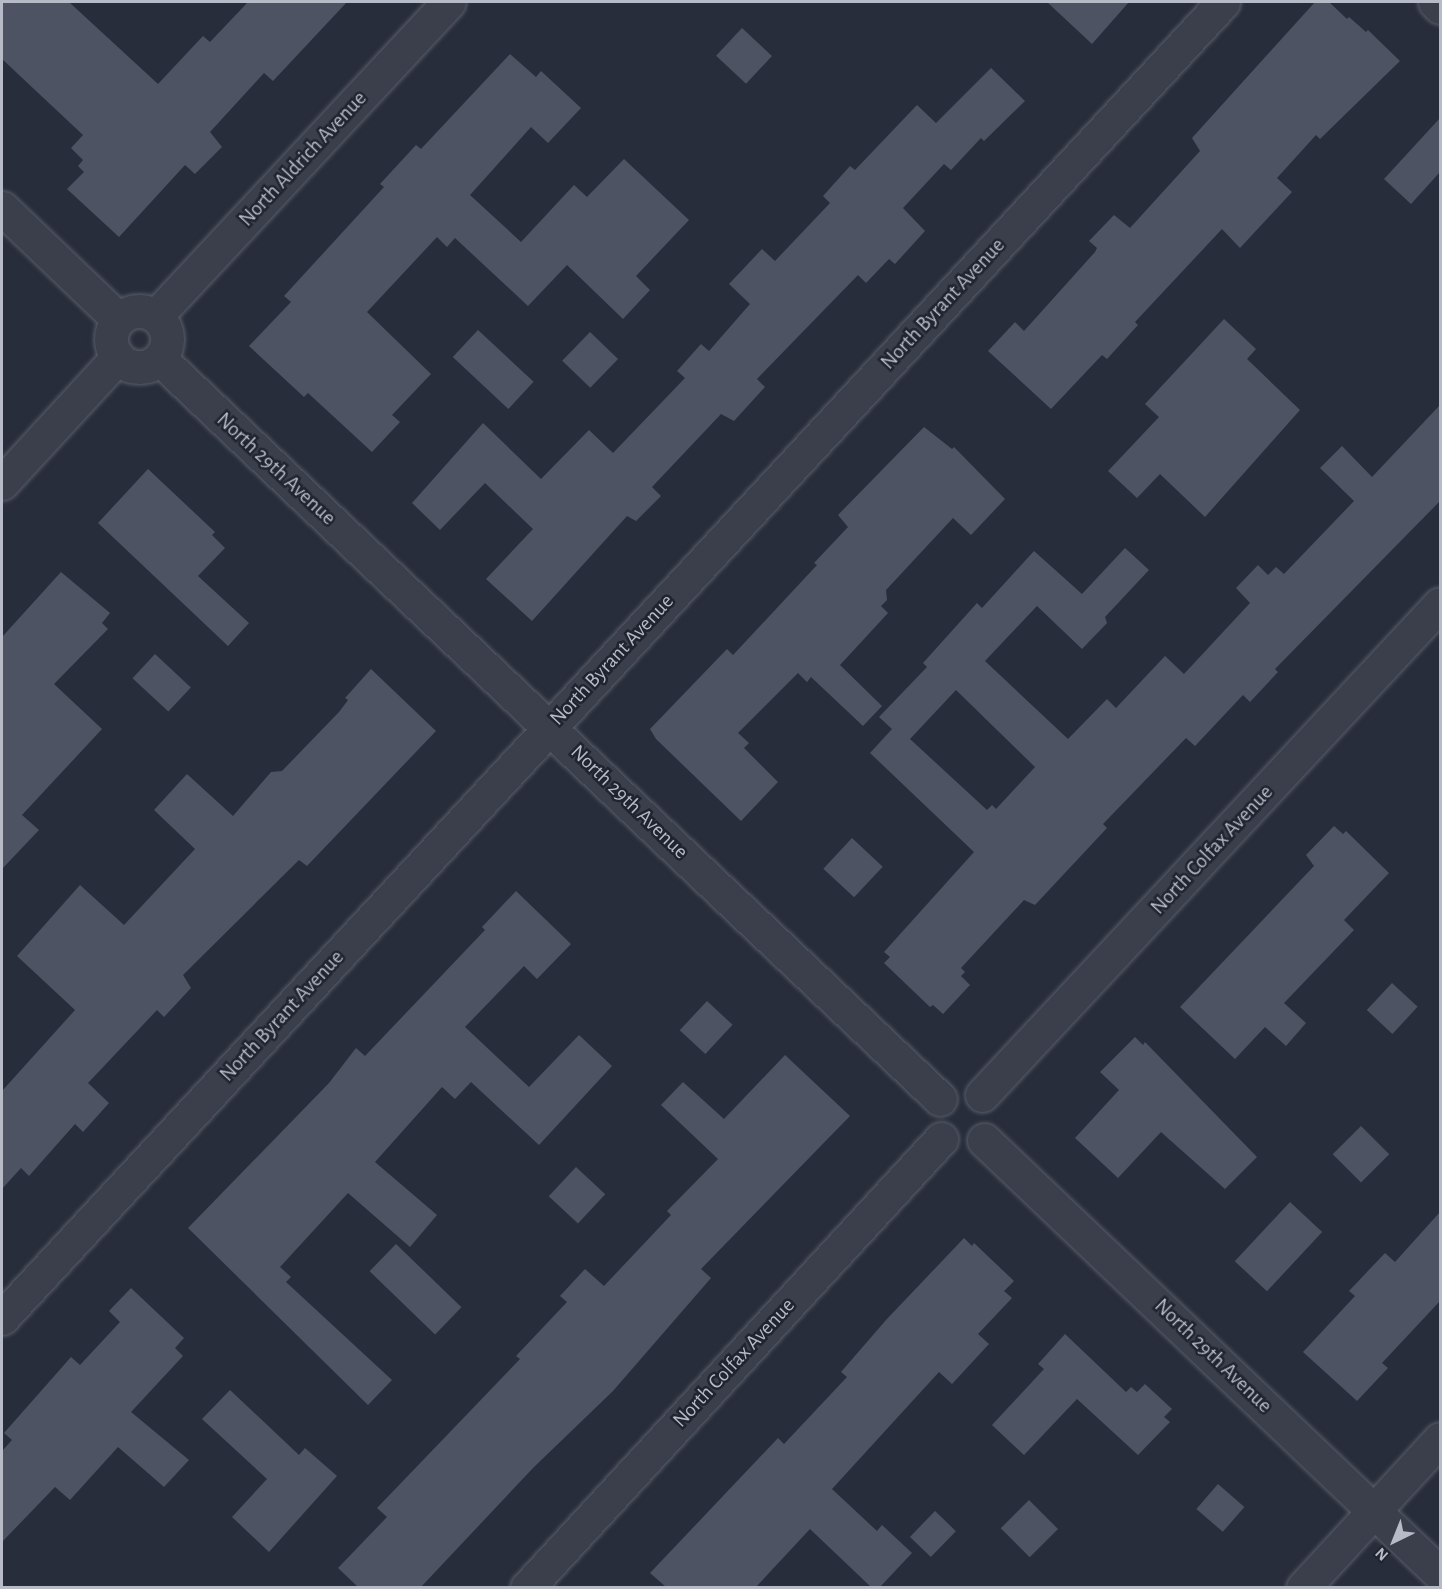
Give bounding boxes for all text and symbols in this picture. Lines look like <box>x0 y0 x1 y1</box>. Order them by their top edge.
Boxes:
street label: North Aldrich Avenue <box>234 86 372 232</box>
street label: North Byrant Avenue <box>876 233 1010 375</box>
street label: North 29th Avenue <box>211 407 341 531</box>
street label: North Byrant Avenue <box>545 589 679 731</box>
street label: North 29th Avenue <box>565 740 693 864</box>
street label: North Colfax Avenue <box>1146 780 1278 920</box>
street label: North Byrant Avenue <box>215 945 349 1087</box>
street label: North Colfax Avenue <box>668 1293 800 1433</box>
street label: North 29th Avenue <box>1149 1294 1277 1418</box>
north arrow <box>1364 1511 1424 1571</box>
text: N <box>1372 1545 1391 1564</box>

